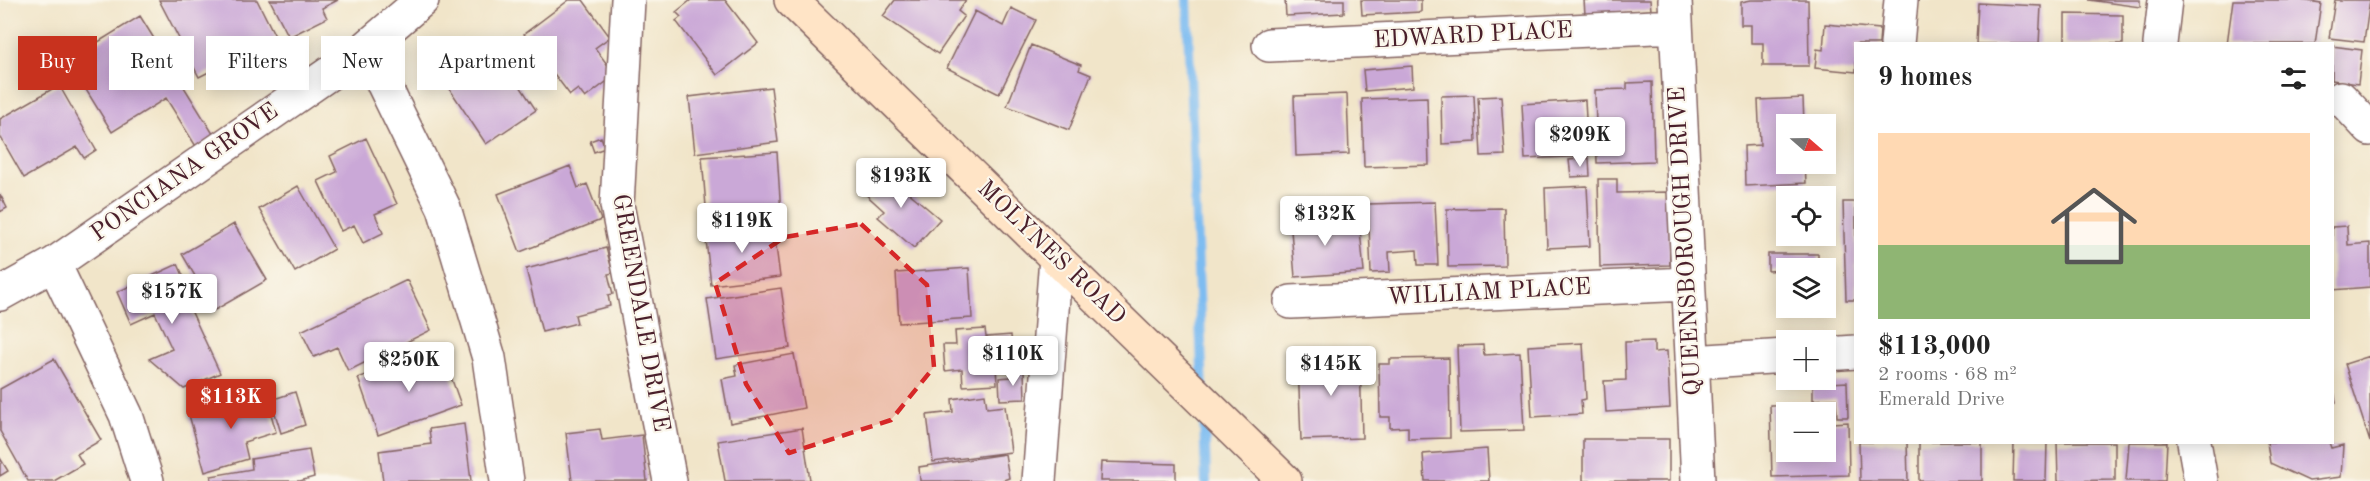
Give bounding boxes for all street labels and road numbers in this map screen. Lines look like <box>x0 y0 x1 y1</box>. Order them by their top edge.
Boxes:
street label: EDWARD PLACE <box>1373 19 1573 53</box>
street label: QUEENSBOROUGH DRIVE <box>1666 86 1706 396</box>
street label: PONCIANA GROVE <box>87 99 283 247</box>
street label: MOLYNES ROAD <box>972 177 1130 329</box>
street label: GREENDALE DRIVE <box>607 192 673 434</box>
street label: WILLIAM PLACE <box>1386 276 1592 310</box>

